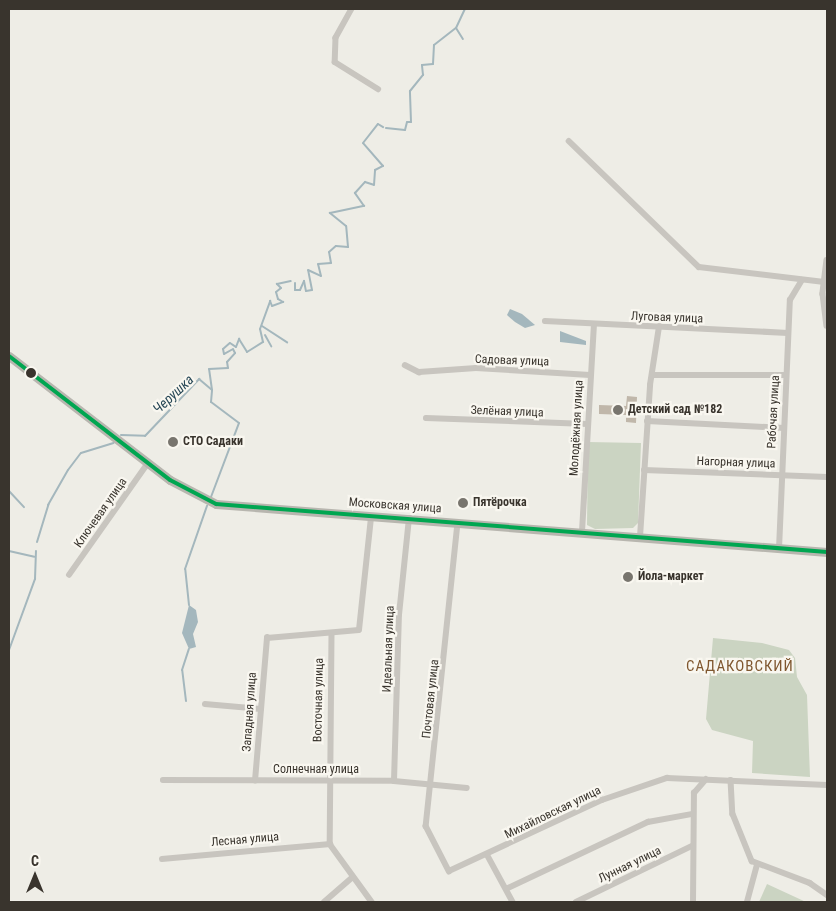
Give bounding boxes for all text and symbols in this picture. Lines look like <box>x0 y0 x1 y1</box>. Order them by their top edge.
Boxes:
street label: Луговая улица <box>631 310 703 326</box>
street label: Садовая улица <box>475 353 549 369</box>
unlabelled marker <box>26 368 36 378</box>
water label: Черушка <box>149 371 197 417</box>
street label: Рабочая улица <box>765 375 783 449</box>
street label: Молодёжная улица <box>567 380 587 476</box>
place label: Детский сад №182 <box>628 403 722 417</box>
street label: Зелёная улица <box>470 404 544 420</box>
marker: Детский сад №182 <box>612 404 624 416</box>
place label: СТО Садаки <box>183 435 243 449</box>
marker: СТО Садаки <box>167 436 179 448</box>
street label: Нагорная улица <box>696 454 776 472</box>
street label: Ключевая улица <box>72 475 130 551</box>
street label: Московская улица <box>348 496 442 516</box>
place label: Пятёрочка <box>473 496 527 510</box>
marker: Пятёрочка <box>457 497 469 509</box>
place label: Йола-маркет <box>638 570 704 584</box>
marker: Йола-маркет <box>622 571 634 583</box>
street label: Идеальная улица <box>380 605 398 693</box>
street label: Восточная улица <box>311 658 327 742</box>
district label: САДАКОВСКИЙ <box>685 658 795 676</box>
street label: Почтовая улица <box>420 659 442 739</box>
street label: Западная улица <box>240 672 260 752</box>
street label: Солнечная улица <box>273 763 359 777</box>
street label: Михайловская улица <box>503 783 603 843</box>
street label: Лесная улица <box>211 830 279 850</box>
street label: Лунная улица <box>596 844 664 886</box>
north arrow <box>10 851 60 901</box>
text: С <box>31 853 39 869</box>

